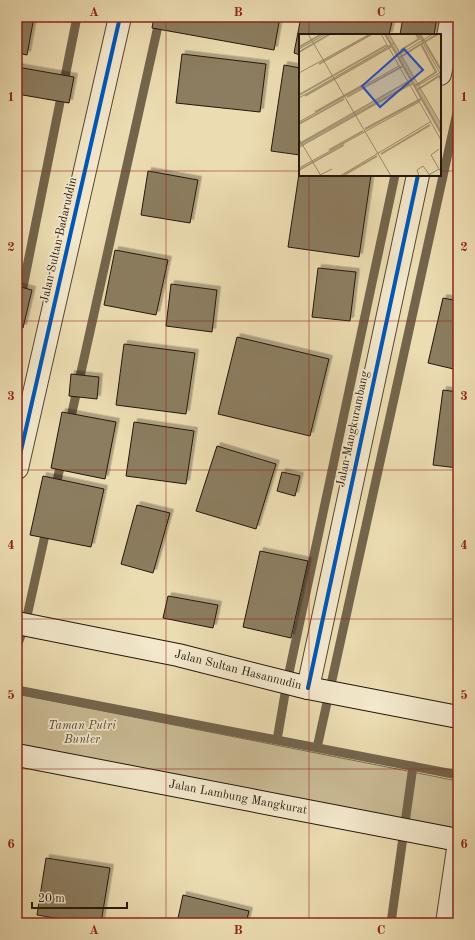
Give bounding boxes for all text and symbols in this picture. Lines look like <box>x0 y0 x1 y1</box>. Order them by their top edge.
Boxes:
text: A <box>89 6 99 19</box>
text: B <box>233 6 243 19</box>
text: C <box>377 6 385 19</box>
inset map <box>299 34 441 176</box>
text: 1 <box>7 91 15 104</box>
text: 1 <box>460 91 468 104</box>
street label: Jalan Sultan Badaruddin <box>39 176 79 304</box>
text: 2 <box>7 241 15 254</box>
text: 2 <box>460 241 468 254</box>
street label: Jalan Mangkurambang <box>335 369 371 488</box>
text: 3 <box>7 390 15 403</box>
text: 3 <box>460 390 468 403</box>
text: 4 <box>7 539 15 552</box>
text: 4 <box>460 539 468 552</box>
street label: Jalan Sultan Hasannudin <box>173 648 303 692</box>
text: 5 <box>7 689 15 702</box>
text: 5 <box>460 689 468 702</box>
park label: Taman Putri Bunter <box>48 720 116 746</box>
street label: Jalan Lambung Mangkurat <box>168 778 308 817</box>
text: 6 <box>7 838 15 851</box>
text: 6 <box>460 838 468 851</box>
scale bar <box>32 884 127 910</box>
text: 20 m <box>38 893 65 905</box>
text: A <box>89 924 99 937</box>
text: B <box>233 924 243 937</box>
text: C <box>377 924 385 937</box>

